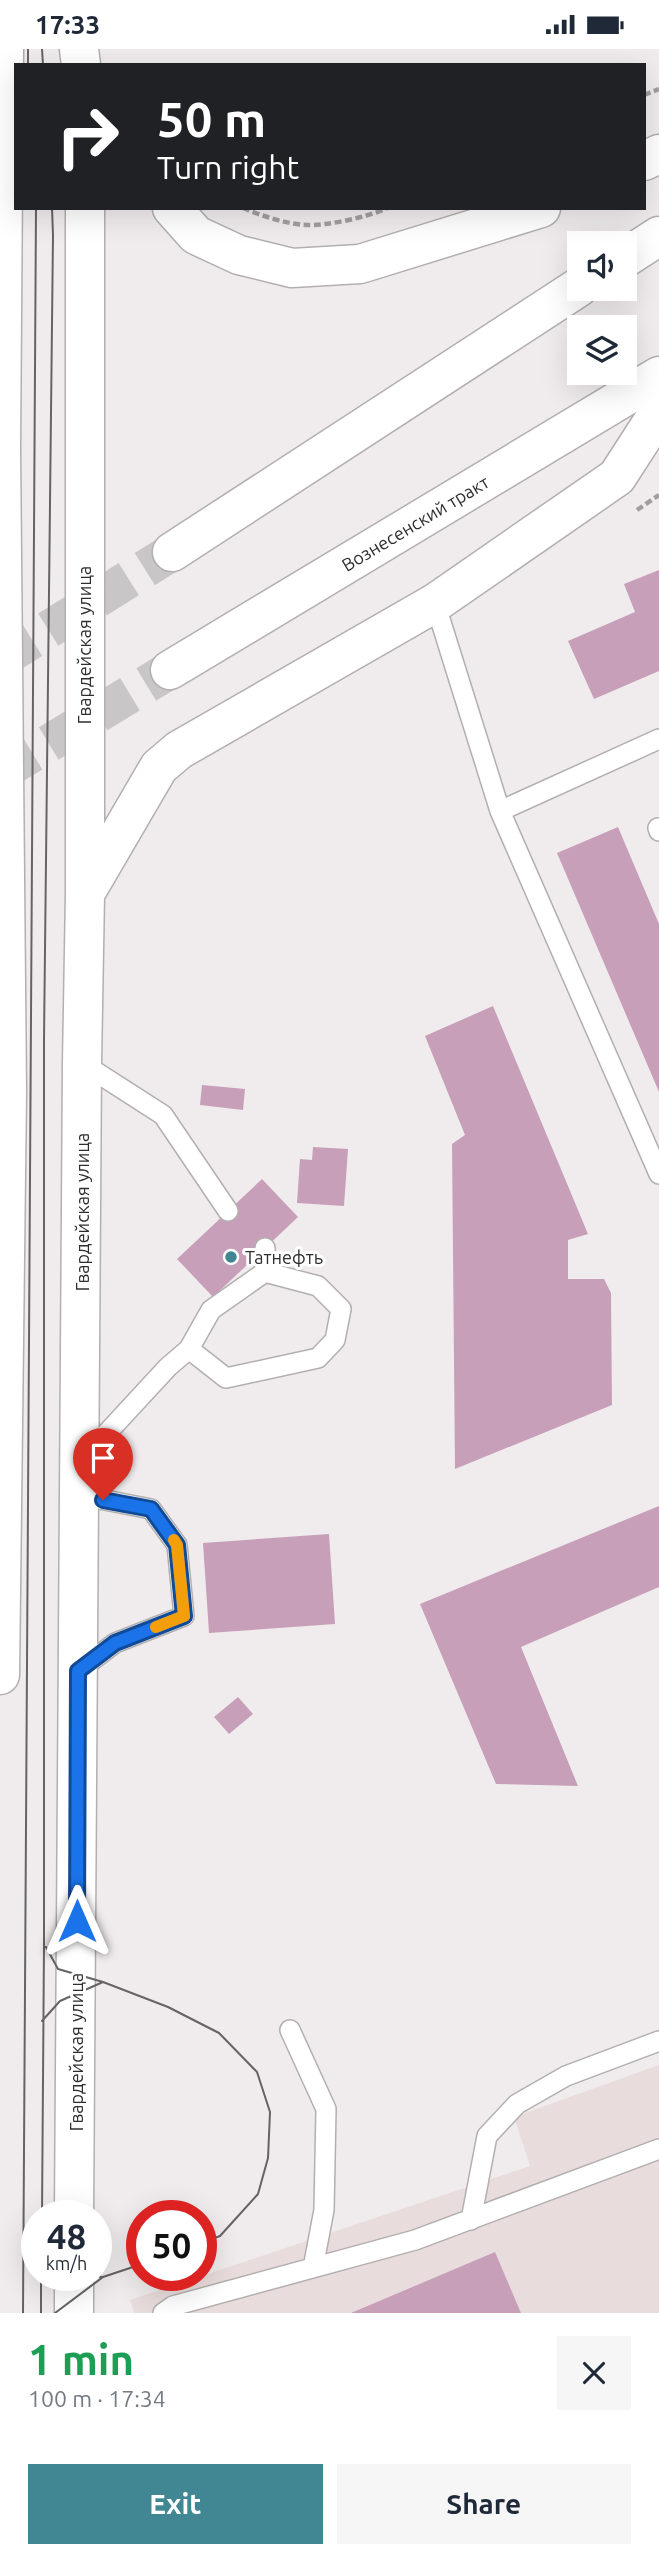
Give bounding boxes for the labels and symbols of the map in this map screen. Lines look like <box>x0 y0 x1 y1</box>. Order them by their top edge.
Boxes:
street label: Вознесенский тракт <box>338 471 492 575</box>
street label: Гвардейская улица <box>74 566 94 724</box>
street label: Гвардейская улица <box>72 1133 92 1291</box>
place label: Татнефть <box>245 1247 323 1267</box>
marker: Татнефть <box>223 1249 239 1265</box>
pin <box>73 1428 133 1500</box>
position arrow <box>40 1884 114 1958</box>
street label: Гвардейская улица <box>66 1973 86 2131</box>
speed limit sign: 50 <box>126 2200 217 2291</box>

